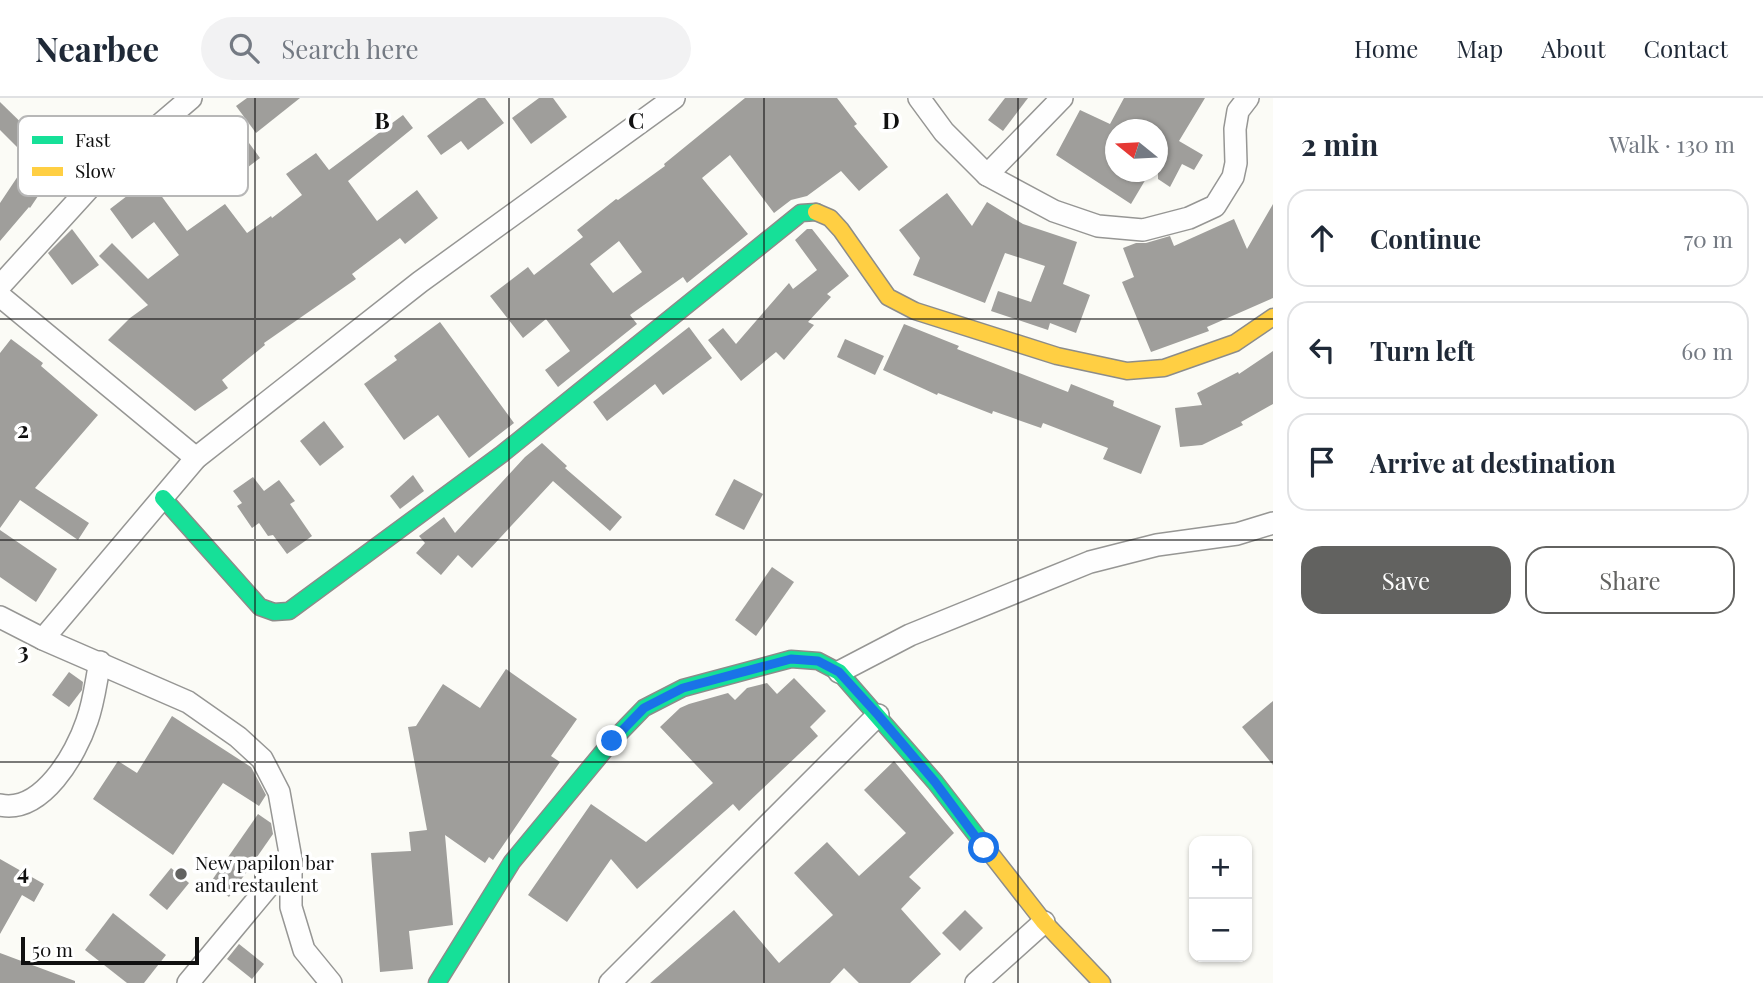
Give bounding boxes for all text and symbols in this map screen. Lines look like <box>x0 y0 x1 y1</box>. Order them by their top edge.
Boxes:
search box <box>201 17 691 80</box>
text: Nearbee <box>35 26 159 70</box>
icon: search <box>225 29 263 67</box>
text: Search here <box>281 31 419 66</box>
text: Home <box>1354 32 1418 64</box>
text: Map <box>1456 32 1503 64</box>
text: About <box>1541 32 1605 64</box>
text: Contact <box>1643 32 1728 64</box>
text: B <box>374 104 390 135</box>
text: C <box>628 104 644 135</box>
text: D <box>882 104 900 135</box>
legend <box>18 116 248 196</box>
north arrow <box>1105 119 1168 182</box>
text: 2 min <box>1301 124 1378 164</box>
text: Fast <box>75 126 111 152</box>
text: Walk · 130 m <box>1609 128 1735 159</box>
text: Slow <box>75 157 116 183</box>
icon: ahead <box>1303 219 1341 257</box>
text: Continue <box>1370 221 1481 256</box>
text: 70 m <box>1684 223 1733 254</box>
icon: left <box>1303 331 1341 369</box>
text: Turn left <box>1370 333 1475 368</box>
text: 60 m <box>1681 335 1733 366</box>
text: 2 <box>17 413 29 444</box>
icon: arrive <box>1303 443 1341 481</box>
text: Arrive at destination <box>1370 445 1616 480</box>
button: Save <box>1301 546 1511 614</box>
button: Share <box>1525 546 1735 614</box>
text: 3 <box>17 634 29 665</box>
route end <box>596 725 627 756</box>
route start <box>968 832 999 863</box>
map controls <box>1189 836 1252 962</box>
button: + <box>1189 836 1252 899</box>
place label: New papilon bar and restaulent <box>195 849 334 897</box>
text: 4 <box>17 855 29 886</box>
marker: New papilon bar and restaulent <box>173 866 189 882</box>
button: − <box>1189 899 1252 962</box>
scale bar <box>21 934 200 966</box>
text: 50 m <box>32 936 73 962</box>

